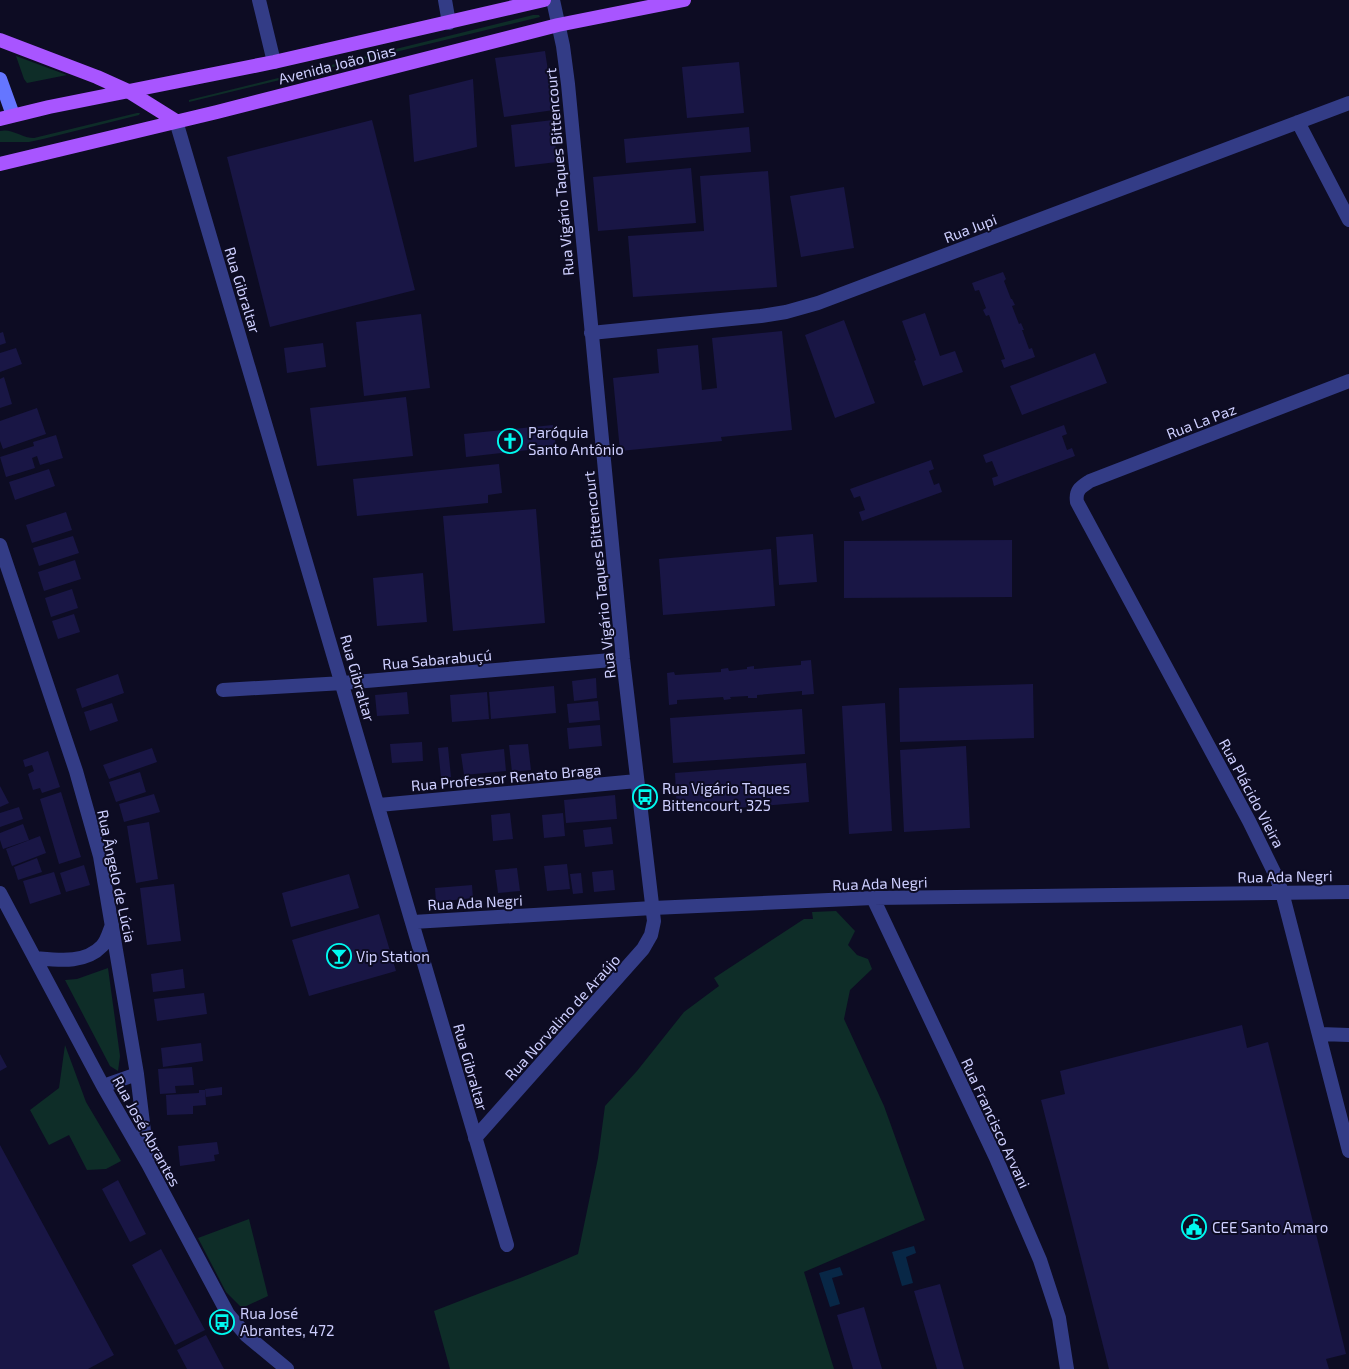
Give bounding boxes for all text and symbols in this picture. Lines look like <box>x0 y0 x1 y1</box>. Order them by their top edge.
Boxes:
street label: Avenida João Dias <box>276 41 398 87</box>
street label: Rua Vigário Taques Bittencourt <box>541 67 577 277</box>
street label: Rua Jupi <box>941 210 999 246</box>
street label: Rua Gibraltar <box>221 244 265 336</box>
street label: Rua La Paz <box>1164 399 1238 443</box>
place label: Paróquia Santo Antônio <box>528 423 624 458</box>
church icon: Paróquia Santo Antônio <box>497 428 523 454</box>
street label: Rua Vigário Taques Bittencourt <box>579 470 619 680</box>
street label: Rua Gibraltar <box>337 632 379 724</box>
street label: Rua Sabarabuçú <box>381 645 493 674</box>
street label: Rua Plácido Vieira <box>1216 735 1288 851</box>
street label: Rua Professor Renato Braga <box>410 760 602 794</box>
place label: Rua Vigário Taques Bittencourt, 325 <box>662 779 790 814</box>
bus stop icon: Rua Vigário Taques Bittencourt, 325 <box>632 784 658 810</box>
street label: Rua Ângelo de Lúcia <box>94 808 140 944</box>
street label: Rua Ada Negri <box>1237 866 1333 886</box>
street label: Rua Ada Negri <box>832 872 928 894</box>
street label: Rua Ada Negri <box>427 891 523 913</box>
bar icon: Vip Station <box>326 943 352 969</box>
place label: Vip Station <box>356 947 430 965</box>
street label: Rua Norvalino de Araújo <box>501 950 624 1084</box>
street label: Rua Gibraltar <box>450 1021 492 1113</box>
street label: Rua Francisco Arvani <box>958 1055 1034 1191</box>
street label: Rua José Abrantes <box>109 1073 185 1189</box>
public building icon: CEE Santo Amaro <box>1181 1214 1207 1240</box>
place label: CEE Santo Amaro <box>1212 1218 1328 1236</box>
place label: Rua José Abrantes, 472 <box>240 1304 334 1339</box>
bus stop icon: Rua José Abrantes, 472 <box>209 1309 235 1335</box>

